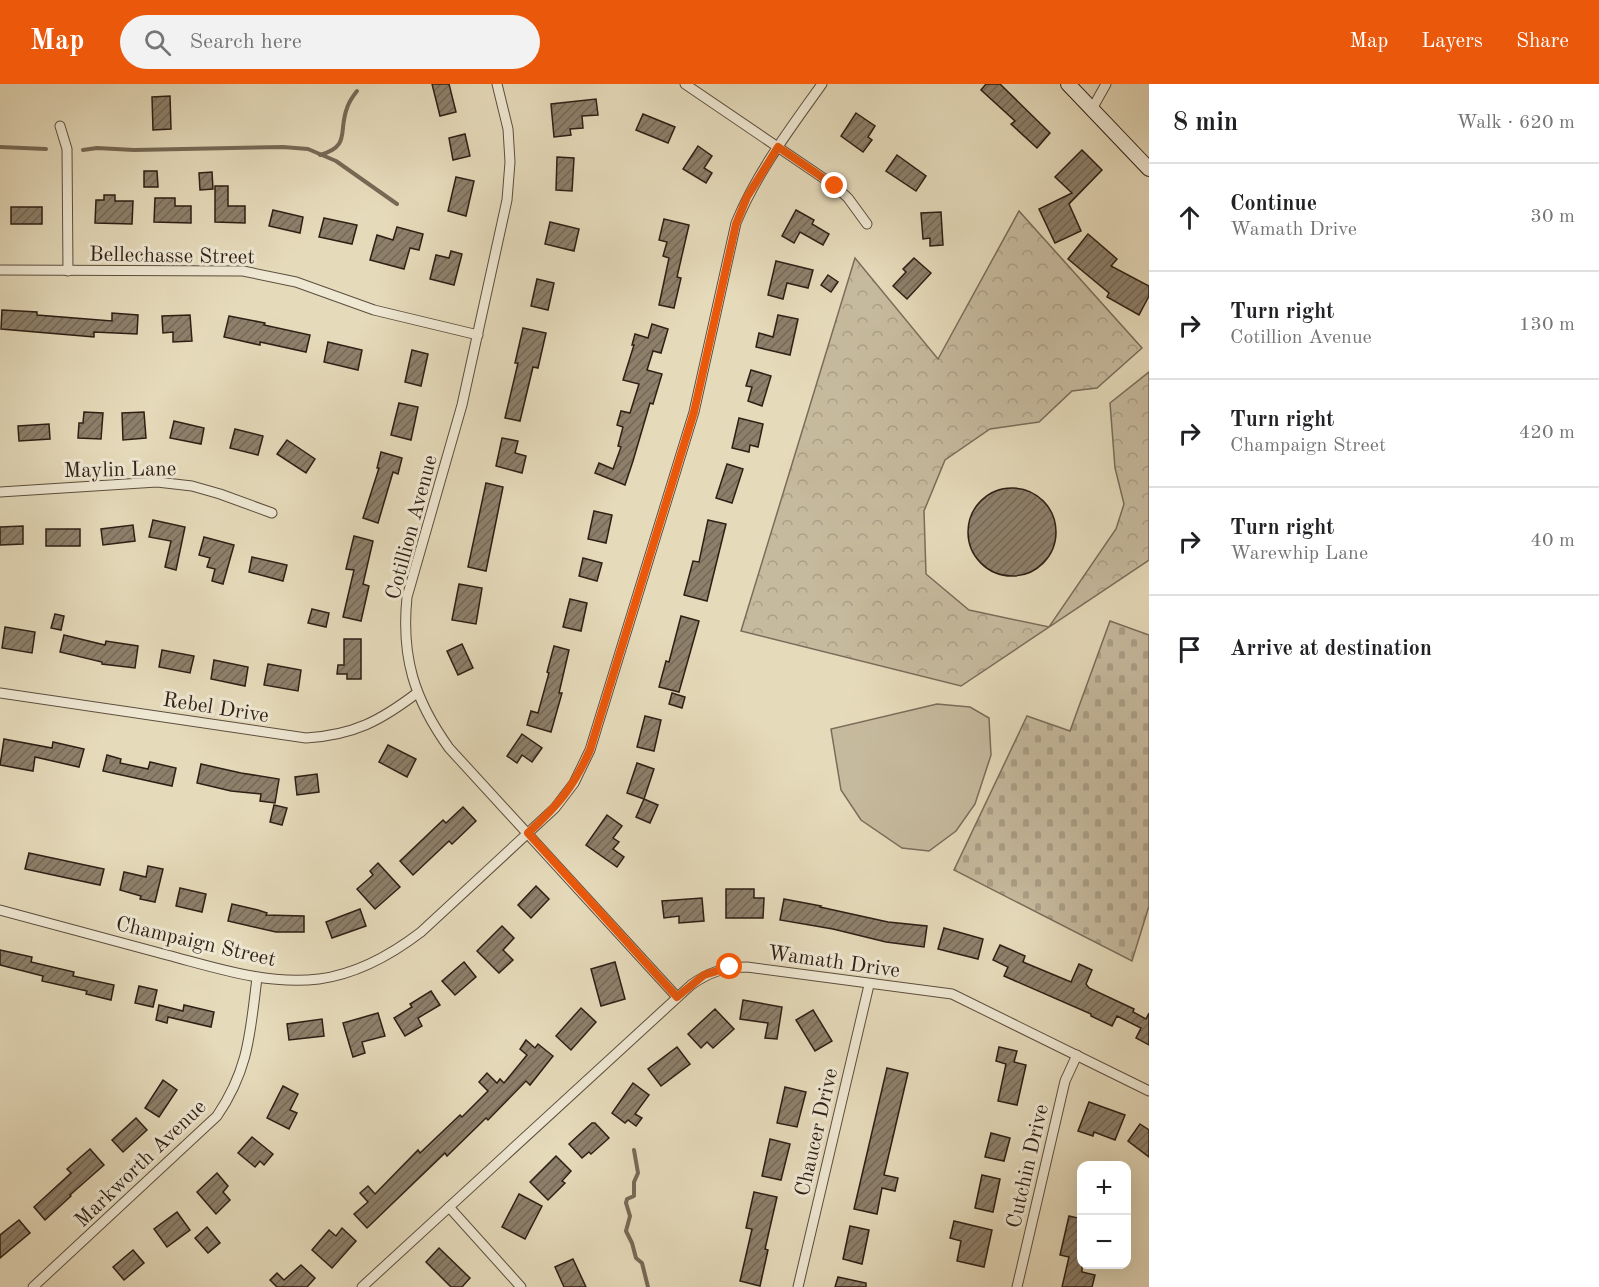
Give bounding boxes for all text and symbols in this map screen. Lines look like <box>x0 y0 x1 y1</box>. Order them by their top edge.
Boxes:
search box <box>120 15 540 69</box>
icon: search <box>141 26 174 59</box>
text: Map <box>30 28 84 56</box>
text: Search here <box>189 31 302 53</box>
text: Map <box>1349 31 1388 52</box>
text: Layers <box>1421 31 1483 52</box>
text: Share <box>1516 31 1569 52</box>
text: 8 min <box>1173 110 1238 136</box>
text: Walk · 620 m <box>1456 113 1575 133</box>
route end <box>821 172 847 198</box>
text: Continue <box>1230 193 1317 215</box>
icon: ahead <box>1173 201 1206 234</box>
text: 30 m <box>1530 207 1575 227</box>
text: Wamath Drive <box>1230 220 1357 240</box>
street label: Bellechasse Street <box>89 245 255 268</box>
text: Turn right <box>1230 301 1334 323</box>
icon: right <box>1173 309 1206 342</box>
text: 130 m <box>1519 315 1575 335</box>
text: Cotillion Avenue <box>1230 328 1372 348</box>
text: Turn right <box>1230 409 1334 431</box>
icon: right <box>1173 417 1206 450</box>
text: 420 m <box>1519 423 1575 443</box>
text: Champaign Street <box>1230 436 1386 456</box>
street label: Cotillion Avenue <box>383 453 442 602</box>
street label: Maylin Lane <box>63 459 177 482</box>
text: Turn right <box>1230 517 1334 539</box>
icon: right <box>1173 525 1206 558</box>
text: 40 m <box>1530 531 1575 551</box>
text: Warewhip Lane <box>1230 544 1368 564</box>
icon: arrive <box>1173 633 1206 666</box>
text: Arrive at destination <box>1230 638 1432 660</box>
street label: Rebel Drive <box>161 690 270 727</box>
street label: Champaign Street <box>114 914 278 971</box>
street label: Wamath Drive <box>766 943 901 982</box>
route start <box>716 953 742 979</box>
street label: Chaucer Drive <box>793 1066 842 1198</box>
street label: Markworth Avenue <box>71 1096 211 1232</box>
street label: Cutchin Drive <box>1004 1102 1053 1230</box>
map controls <box>1077 1161 1131 1269</box>
button: + <box>1077 1161 1131 1215</box>
button: − <box>1077 1215 1131 1269</box>

